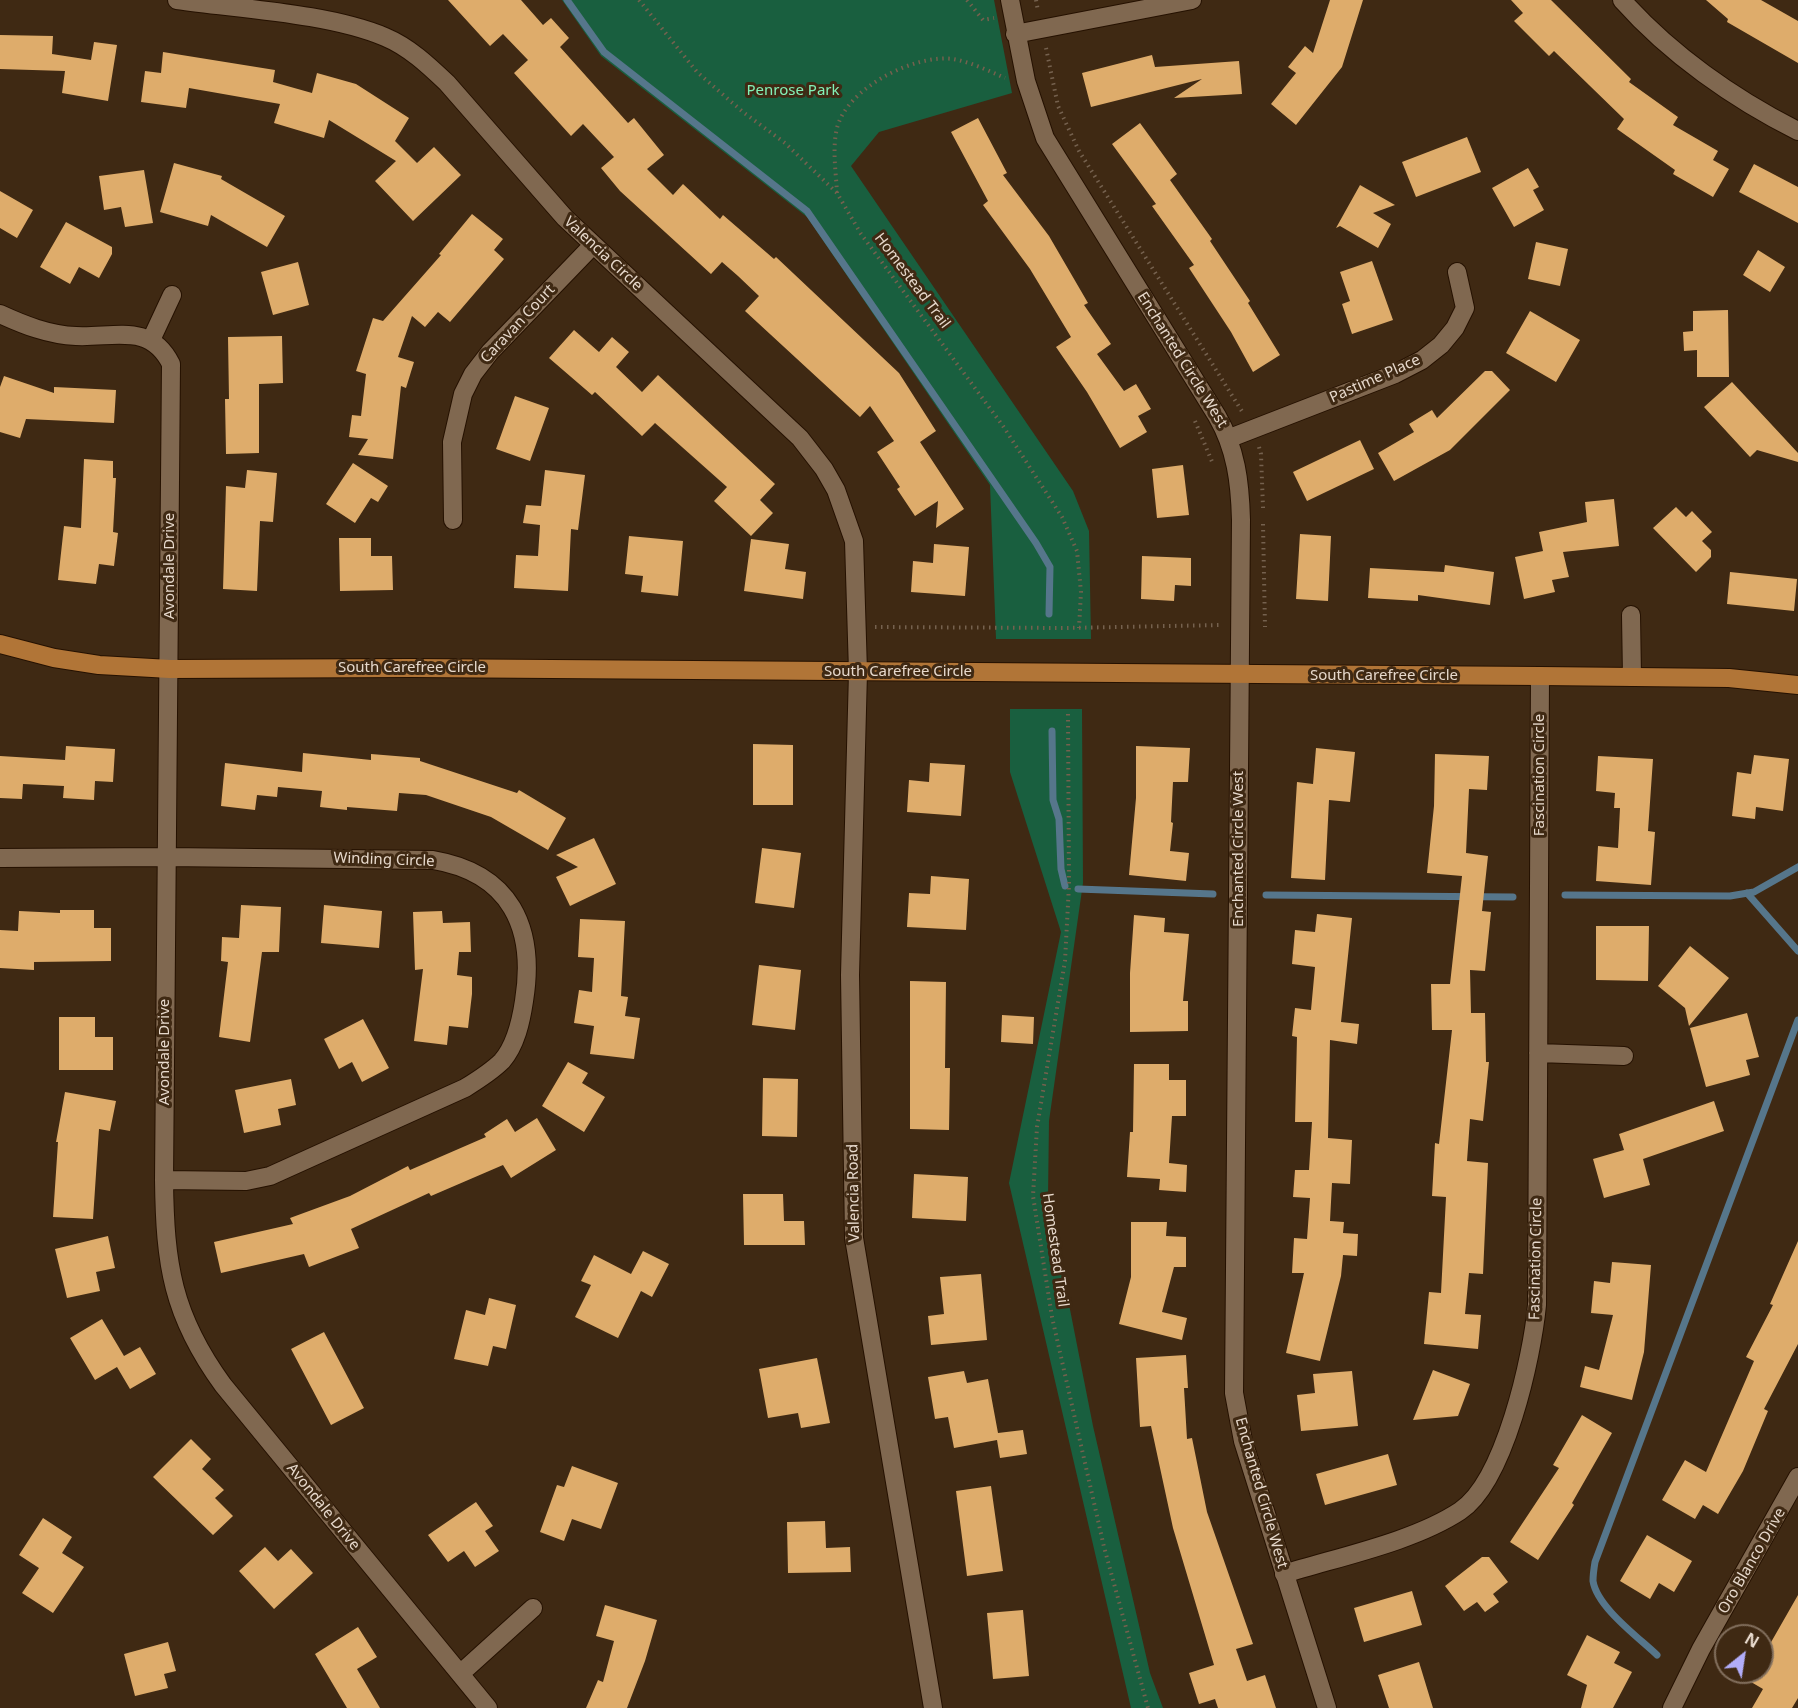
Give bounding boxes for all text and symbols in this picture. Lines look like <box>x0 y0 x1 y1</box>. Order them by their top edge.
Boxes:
park label: Penrose Park <box>746 82 840 100</box>
street label: Valencia Circle <box>560 213 646 295</box>
street label: Homestead Trail <box>870 230 954 332</box>
street label: Caravan Court <box>477 281 559 367</box>
street label: Enchanted Circle West <box>1133 289 1231 431</box>
street label: Pastime Place <box>1327 351 1423 407</box>
street label: Avondale Drive <box>161 513 179 619</box>
street label: South Carefree Circle <box>338 659 486 677</box>
street label: South Carefree Circle <box>824 663 972 681</box>
street label: South Carefree Circle <box>1310 667 1458 685</box>
street label: Fascination Circle <box>1531 714 1549 836</box>
street label: Enchanted Circle West <box>1230 771 1248 927</box>
street label: Winding Circle <box>333 849 435 871</box>
street label: Avondale Drive <box>156 999 174 1105</box>
street label: Valencia Road <box>844 1144 864 1242</box>
street label: Homestead Trail <box>1038 1192 1072 1308</box>
street label: Fascination Circle <box>1526 1198 1546 1320</box>
street label: Enchanted Circle West <box>1231 1415 1291 1571</box>
street label: Avondale Drive <box>282 1460 364 1554</box>
street label: Oro Blanco Drive <box>1714 1505 1790 1617</box>
north arrow <box>1714 1624 1774 1684</box>
text: N <box>1741 1627 1763 1653</box>

